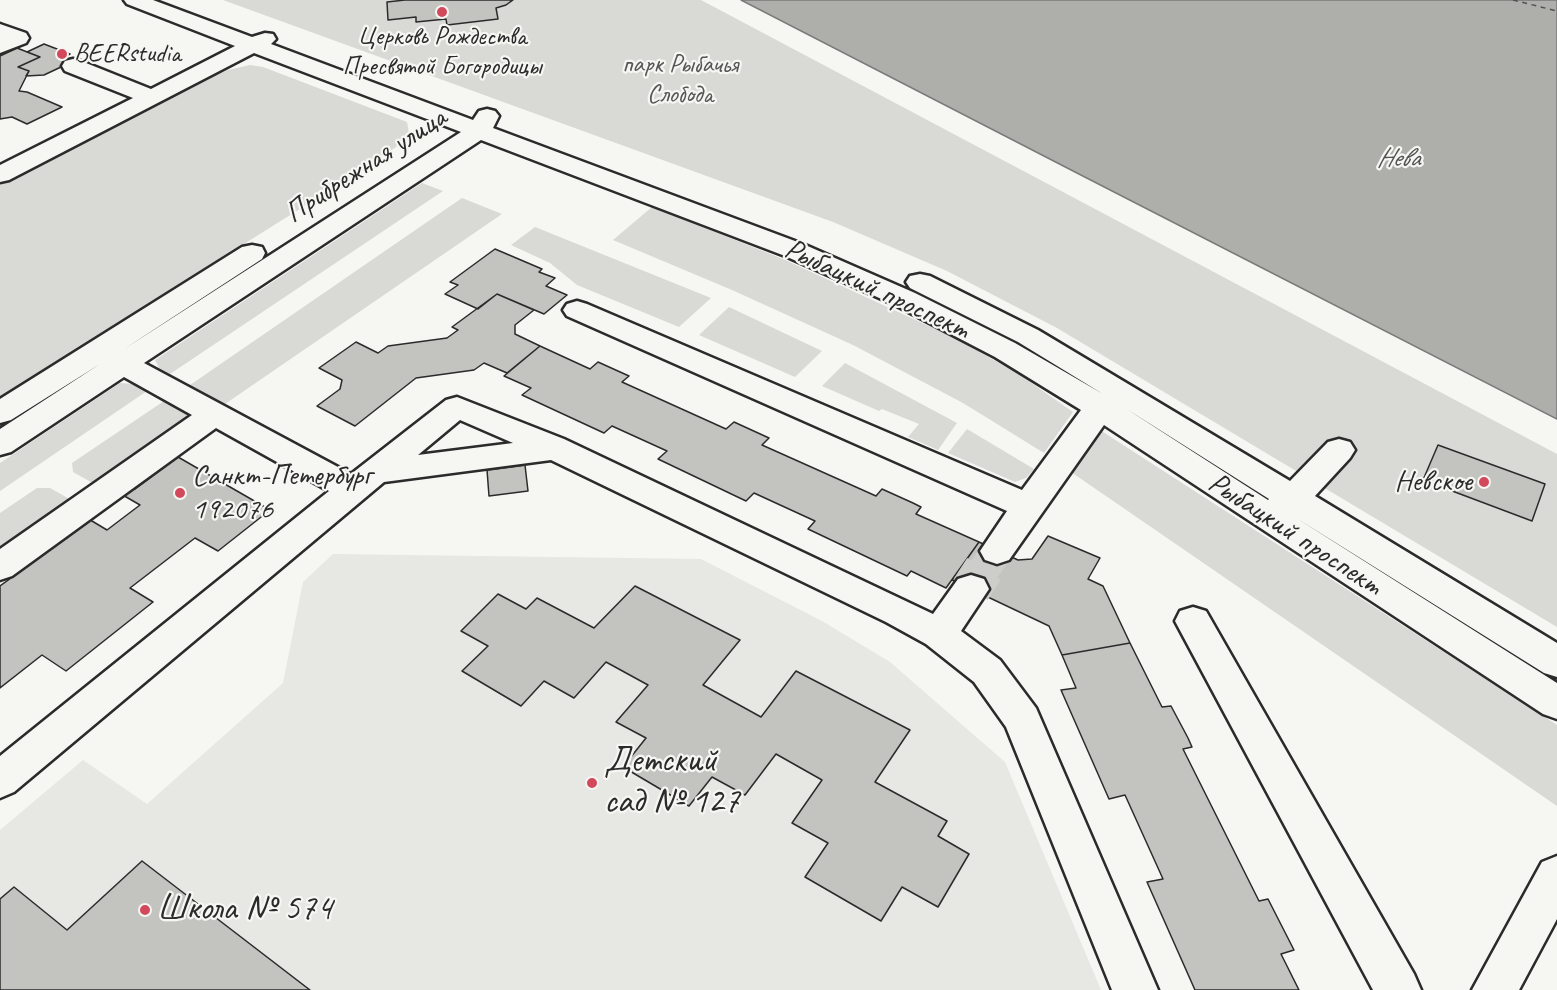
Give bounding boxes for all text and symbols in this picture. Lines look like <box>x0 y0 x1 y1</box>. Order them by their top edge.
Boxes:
marker: Церковь Рождества Пресвятой Богородицы <box>435 5 449 19</box>
place label: Церковь Рождества Пресвятой Богородицы <box>342 21 542 82</box>
place label: BEERstudia <box>74 38 181 70</box>
marker: BEERstudia <box>55 47 69 61</box>
park label: парк Рыбачья Слобода <box>622 49 738 110</box>
street label: Прибрежная улица <box>278 100 454 232</box>
water label: Нева <box>1377 143 1419 175</box>
street label: Рыбацкий проспект <box>779 231 975 349</box>
place label: Санкт-Петербург 192076 <box>192 458 371 528</box>
place label: Невское <box>1394 464 1472 500</box>
street label: Рыбацкий проспект <box>1201 465 1389 605</box>
marker: Невское <box>1477 475 1491 489</box>
marker: Санкт-Петербург 192076 <box>173 486 187 500</box>
place label: Детский сад № 127 <box>604 740 740 825</box>
marker: Детский сад № 127 <box>585 776 599 790</box>
place label: Школа № 574 <box>157 888 332 932</box>
marker: Школа № 574 <box>138 903 152 917</box>

